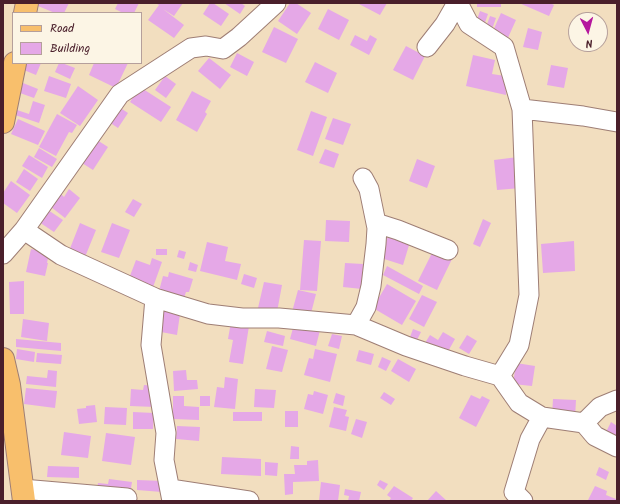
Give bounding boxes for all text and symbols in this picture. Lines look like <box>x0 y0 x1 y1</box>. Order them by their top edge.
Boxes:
legend <box>12 12 142 64</box>
north arrow <box>568 12 608 52</box>
text: Road <box>50 19 74 38</box>
text: N <box>585 34 594 52</box>
text: Building <box>50 39 90 58</box>

